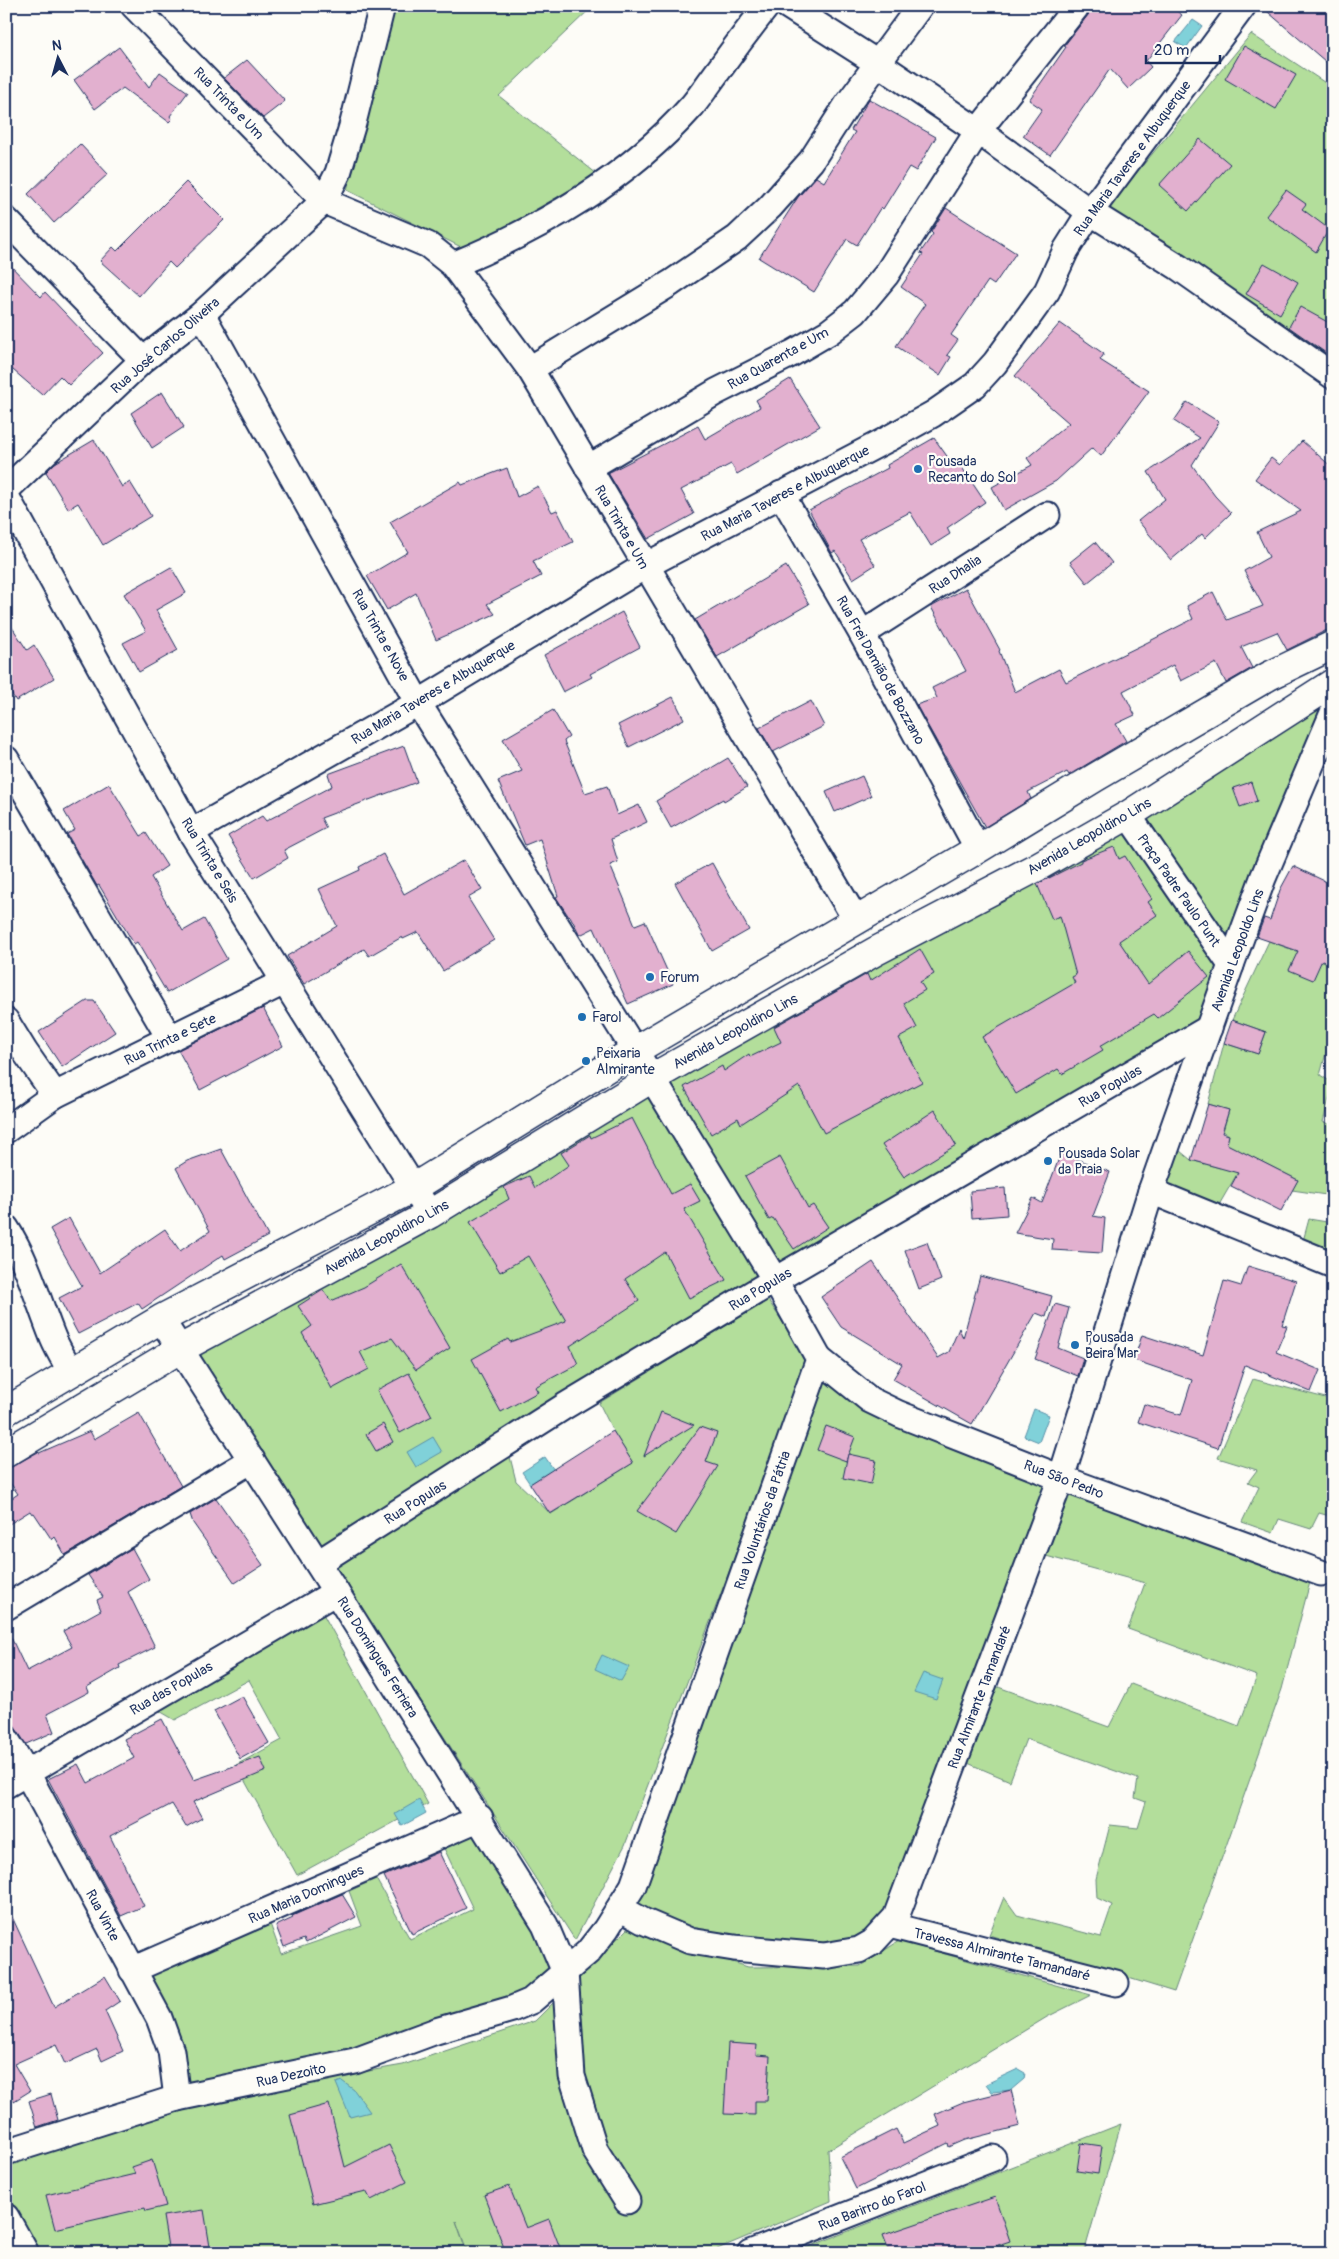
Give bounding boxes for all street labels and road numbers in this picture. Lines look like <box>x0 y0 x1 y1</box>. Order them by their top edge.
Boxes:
street label: Rua Trinta e Um <box>190 64 267 143</box>
street label: Rua Maria Taveres e Albuquerque <box>1070 77 1195 239</box>
street label: Rua José Carlos Oliveira <box>108 294 223 397</box>
street label: Rua Quarenta e Um <box>725 324 832 393</box>
street label: Rua Maria Taveres e Albuquerque <box>698 442 872 545</box>
street label: Rua Trinta e Um <box>591 482 652 572</box>
street label: Rua Dhalia <box>926 551 985 598</box>
street label: Rua Trinta e Nove <box>348 586 413 684</box>
street label: Rua Frei Damião de Bozzano <box>833 593 929 748</box>
street label: Rua Maria Taveres e Albuquerque <box>348 637 518 748</box>
street label: Avenida Leopoldino Lins <box>1024 794 1155 879</box>
street label: Rua Trinta e Seis <box>178 815 242 906</box>
street label: Praça Padre Paulo Punt <box>1133 831 1224 950</box>
street label: Avenida Leopoldo Lins <box>1207 886 1268 1014</box>
street label: Avenida Leopoldino Lins <box>670 990 801 1073</box>
street label: Rua Trinta e Sete <box>122 1010 219 1069</box>
street label: Rua Populas <box>1076 1061 1145 1111</box>
street label: Avenida Leopoldino Lins <box>321 1196 452 1279</box>
street label: Rua Populas <box>726 1264 795 1315</box>
street label: Rua Voluntários da Pátria <box>731 1449 794 1592</box>
street label: Rua São Pedro <box>1021 1456 1107 1503</box>
street label: Rua Populas <box>381 1476 450 1528</box>
street label: Rua Domingues Ferriera <box>333 1594 422 1721</box>
street label: Rua Almirante Tamandaré <box>944 1623 1015 1771</box>
street label: Rua das Populas <box>127 1658 216 1719</box>
street label: Rua Maria Domingues <box>246 1861 367 1927</box>
street label: Rua Vinte <box>82 1887 123 1944</box>
street label: Travessa Almirante Tamandaré <box>912 1924 1092 1985</box>
street label: Rua Dezoito <box>255 2060 328 2091</box>
street label: Rua Barirro do Farol <box>816 2178 928 2235</box>

